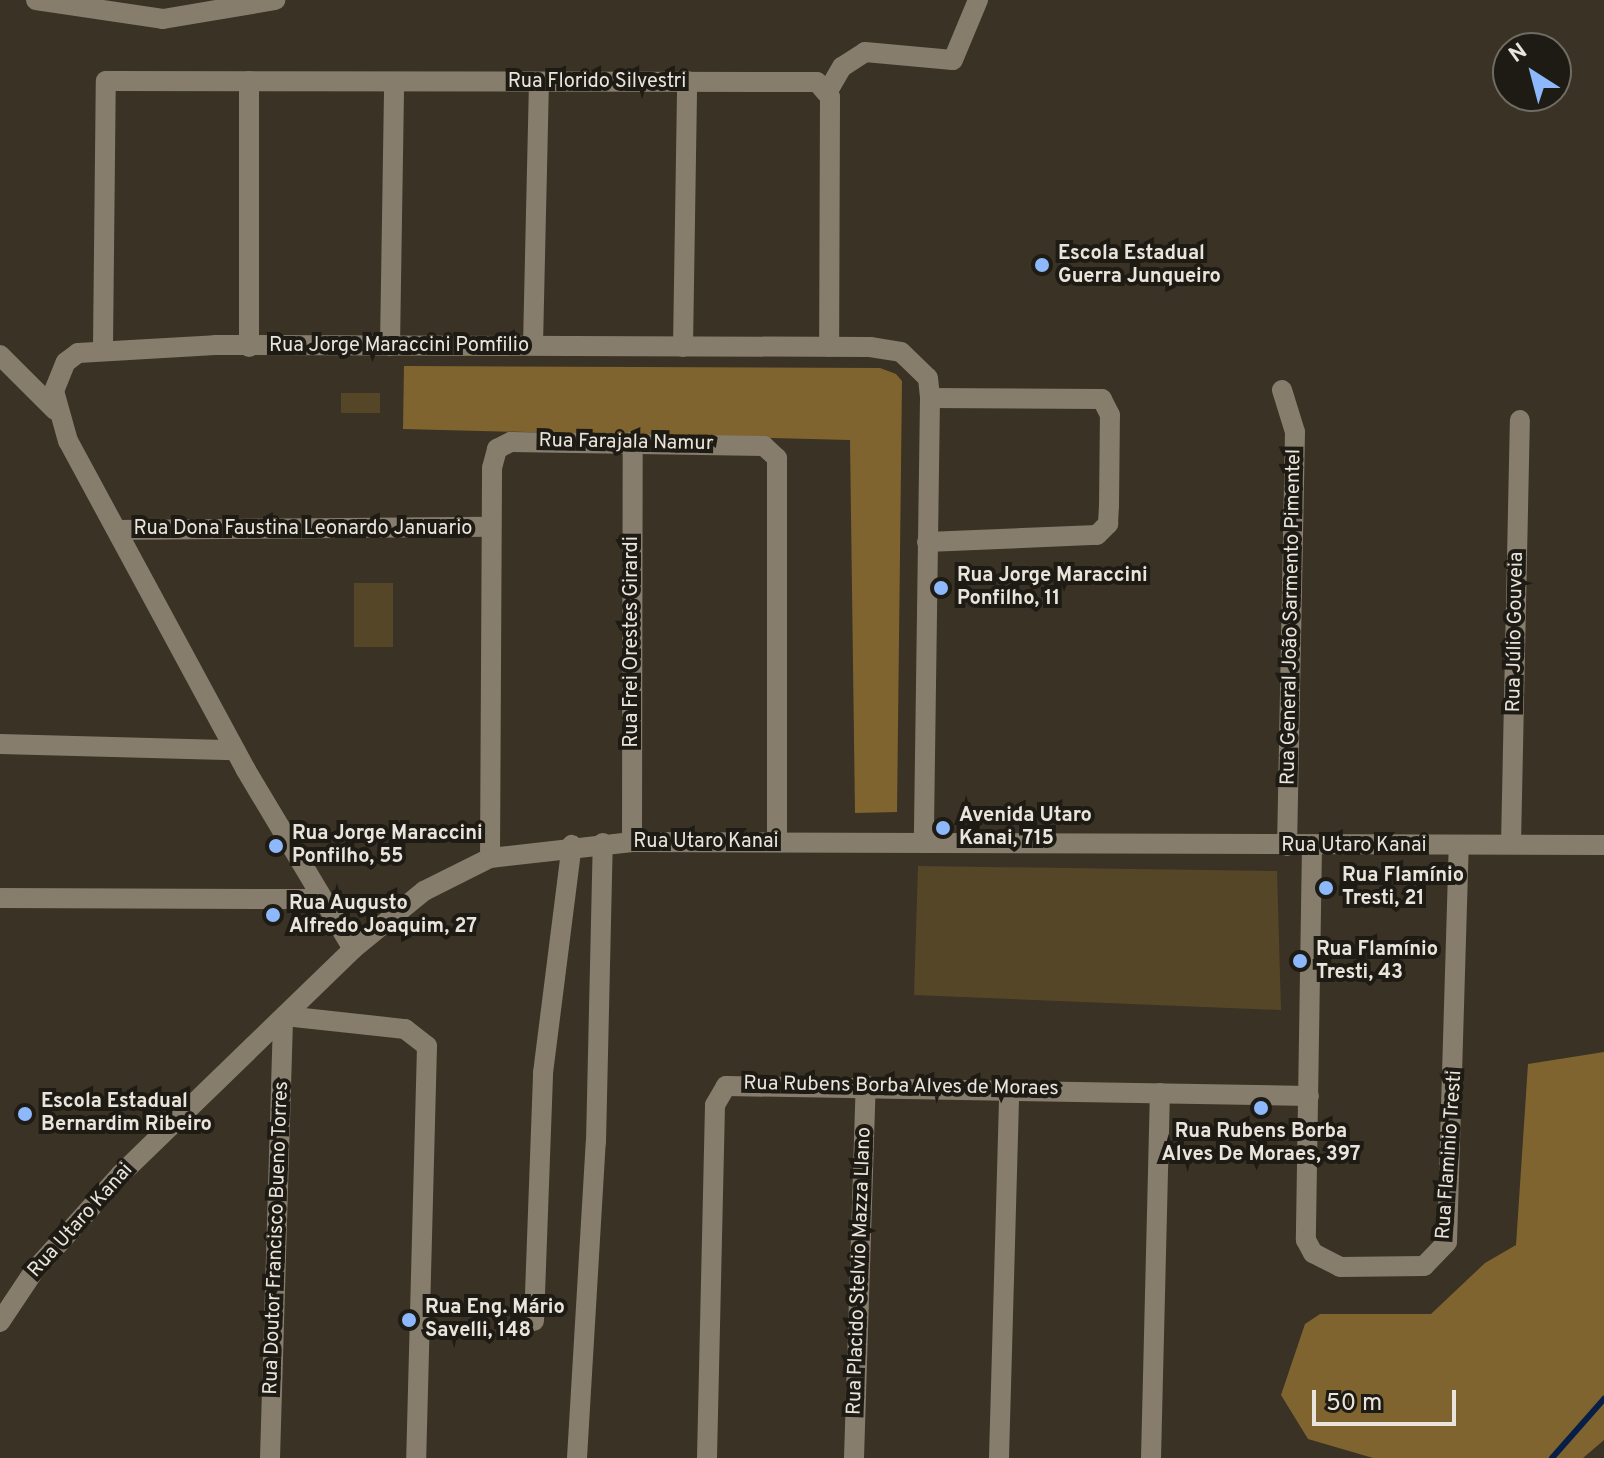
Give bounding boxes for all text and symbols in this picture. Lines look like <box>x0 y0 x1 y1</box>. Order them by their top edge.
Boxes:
north arrow <box>1492 32 1572 112</box>
text: N <box>1504 38 1533 69</box>
street label: Rua Florido Silvestri <box>508 70 686 94</box>
place label: Escola Estadual Guerra Junqueiro <box>1058 242 1221 289</box>
marker: Escola Estadual Guerra Junqueiro <box>1033 256 1051 274</box>
street label: Rua Jorge Maraccini Pomfilio <box>269 334 529 358</box>
street label: Rua Farajala Namur <box>538 429 714 457</box>
street label: Rua General João Sarmento Pimentel <box>1277 449 1307 785</box>
street label: Rua Dona Faustina Leonardo Januario <box>133 517 473 541</box>
street label: Rua Frei Orestes Girardi <box>620 536 644 748</box>
street label: Rua Júlio Gouveia <box>1503 551 1529 713</box>
place label: Rua Jorge Maraccini Ponfilho, 11 <box>957 564 1148 611</box>
marker: Rua Jorge Maraccini Ponfilho, 11 <box>932 579 950 597</box>
place label: Avenida Utaro Kanai, 715 <box>959 804 1092 851</box>
marker: Avenida Utaro Kanai, 715 <box>934 819 952 837</box>
place label: Rua Jorge Maraccini Ponfilho, 55 <box>292 822 483 869</box>
street label: Rua Utaro Kanai <box>633 830 779 854</box>
street label: Rua Utaro Kanai <box>1281 834 1427 858</box>
marker: Rua Jorge Maraccini Ponfilho, 55 <box>267 837 285 855</box>
place label: Rua Flamínio Tresti, 21 <box>1342 864 1464 911</box>
marker: Rua Flamínio Tresti, 21 <box>1317 879 1335 897</box>
place label: Rua Augusto Alfredo Joaquim, 27 <box>289 892 477 939</box>
marker: Rua Augusto Alfredo Joaquim, 27 <box>264 906 282 924</box>
place label: Rua Flamínio Tresti, 43 <box>1316 938 1438 985</box>
marker: Rua Flamínio Tresti, 43 <box>1291 952 1309 970</box>
street label: Rua Flaminio Tresti <box>1432 1069 1468 1241</box>
street label: Rua Rubens Borba Alves de Moraes <box>743 1072 1059 1102</box>
street label: Rua Doutor Francisco Bueno Torres <box>260 1080 294 1396</box>
place label: Escola Estadual Bernardim Ribeiro <box>41 1090 212 1137</box>
marker: Rua Rubens Borba Alves De Moraes, 397 <box>1252 1099 1270 1117</box>
marker: Escola Estadual Bernardim Ribeiro <box>16 1105 34 1123</box>
place label: Rua Rubens Borba Alves De Moraes, 397 <box>1162 1120 1360 1167</box>
street label: Rua Placido Stelvio Mazza Llano <box>843 1127 877 1415</box>
street label: Rua Utaro Kanai <box>23 1159 139 1283</box>
place label: Rua Eng. Mário Savelli, 148 <box>425 1296 565 1343</box>
marker: Rua Eng. Mário Savelli, 148 <box>400 1311 418 1329</box>
scale bar <box>1316 1374 1460 1424</box>
text: 50 m <box>1326 1389 1382 1419</box>

